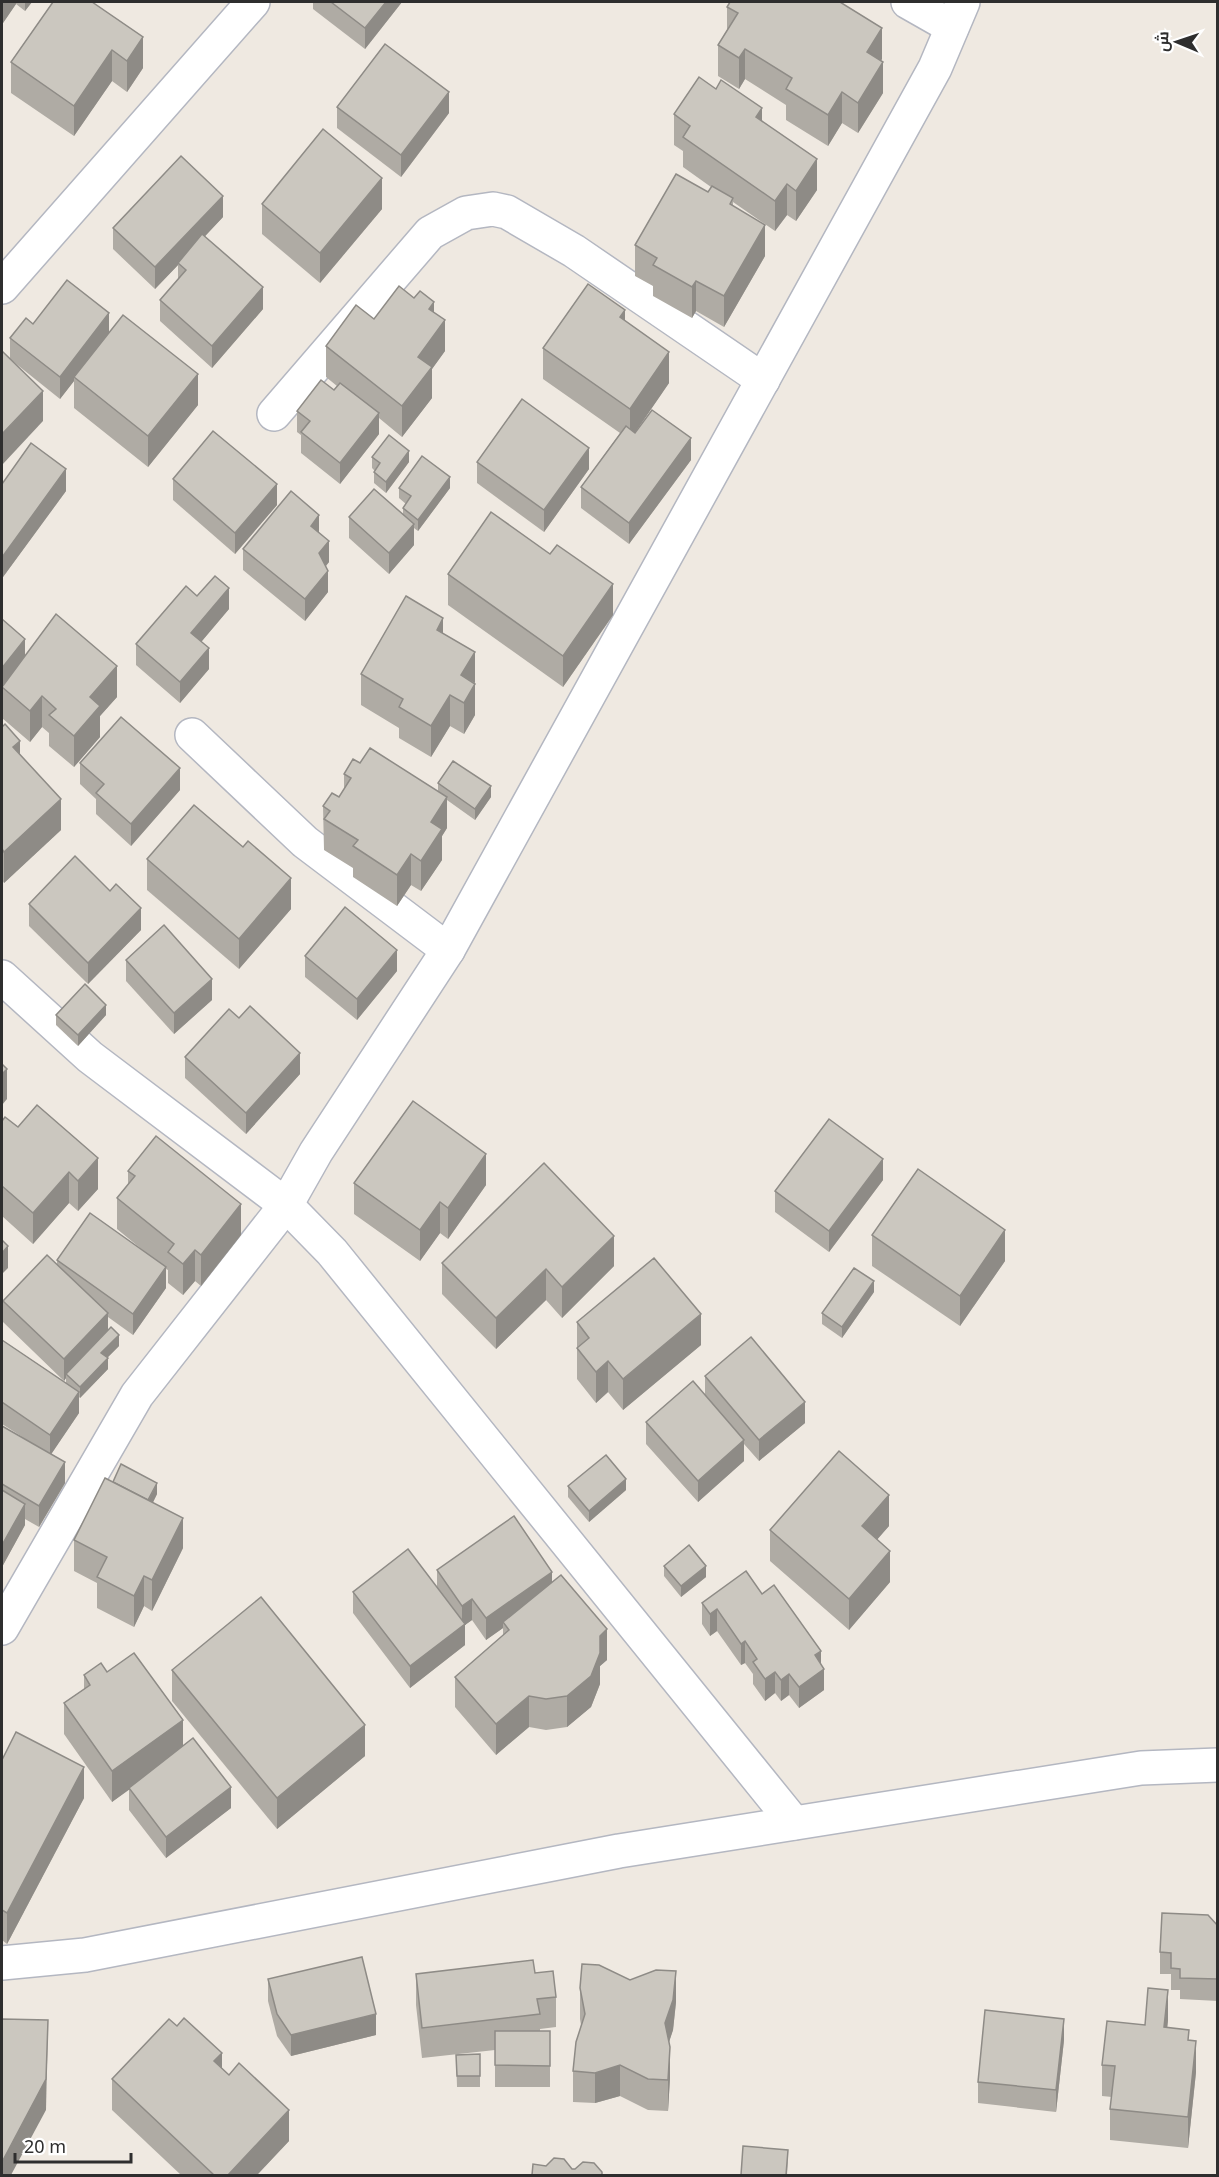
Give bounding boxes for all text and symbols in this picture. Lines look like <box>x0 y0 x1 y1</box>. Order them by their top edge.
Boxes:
north arrow <box>1147 12 1207 72</box>
text: ش <box>1151 31 1173 52</box>
scale bar <box>15 2126 130 2164</box>
text: 20 m <box>24 2134 66 2158</box>

